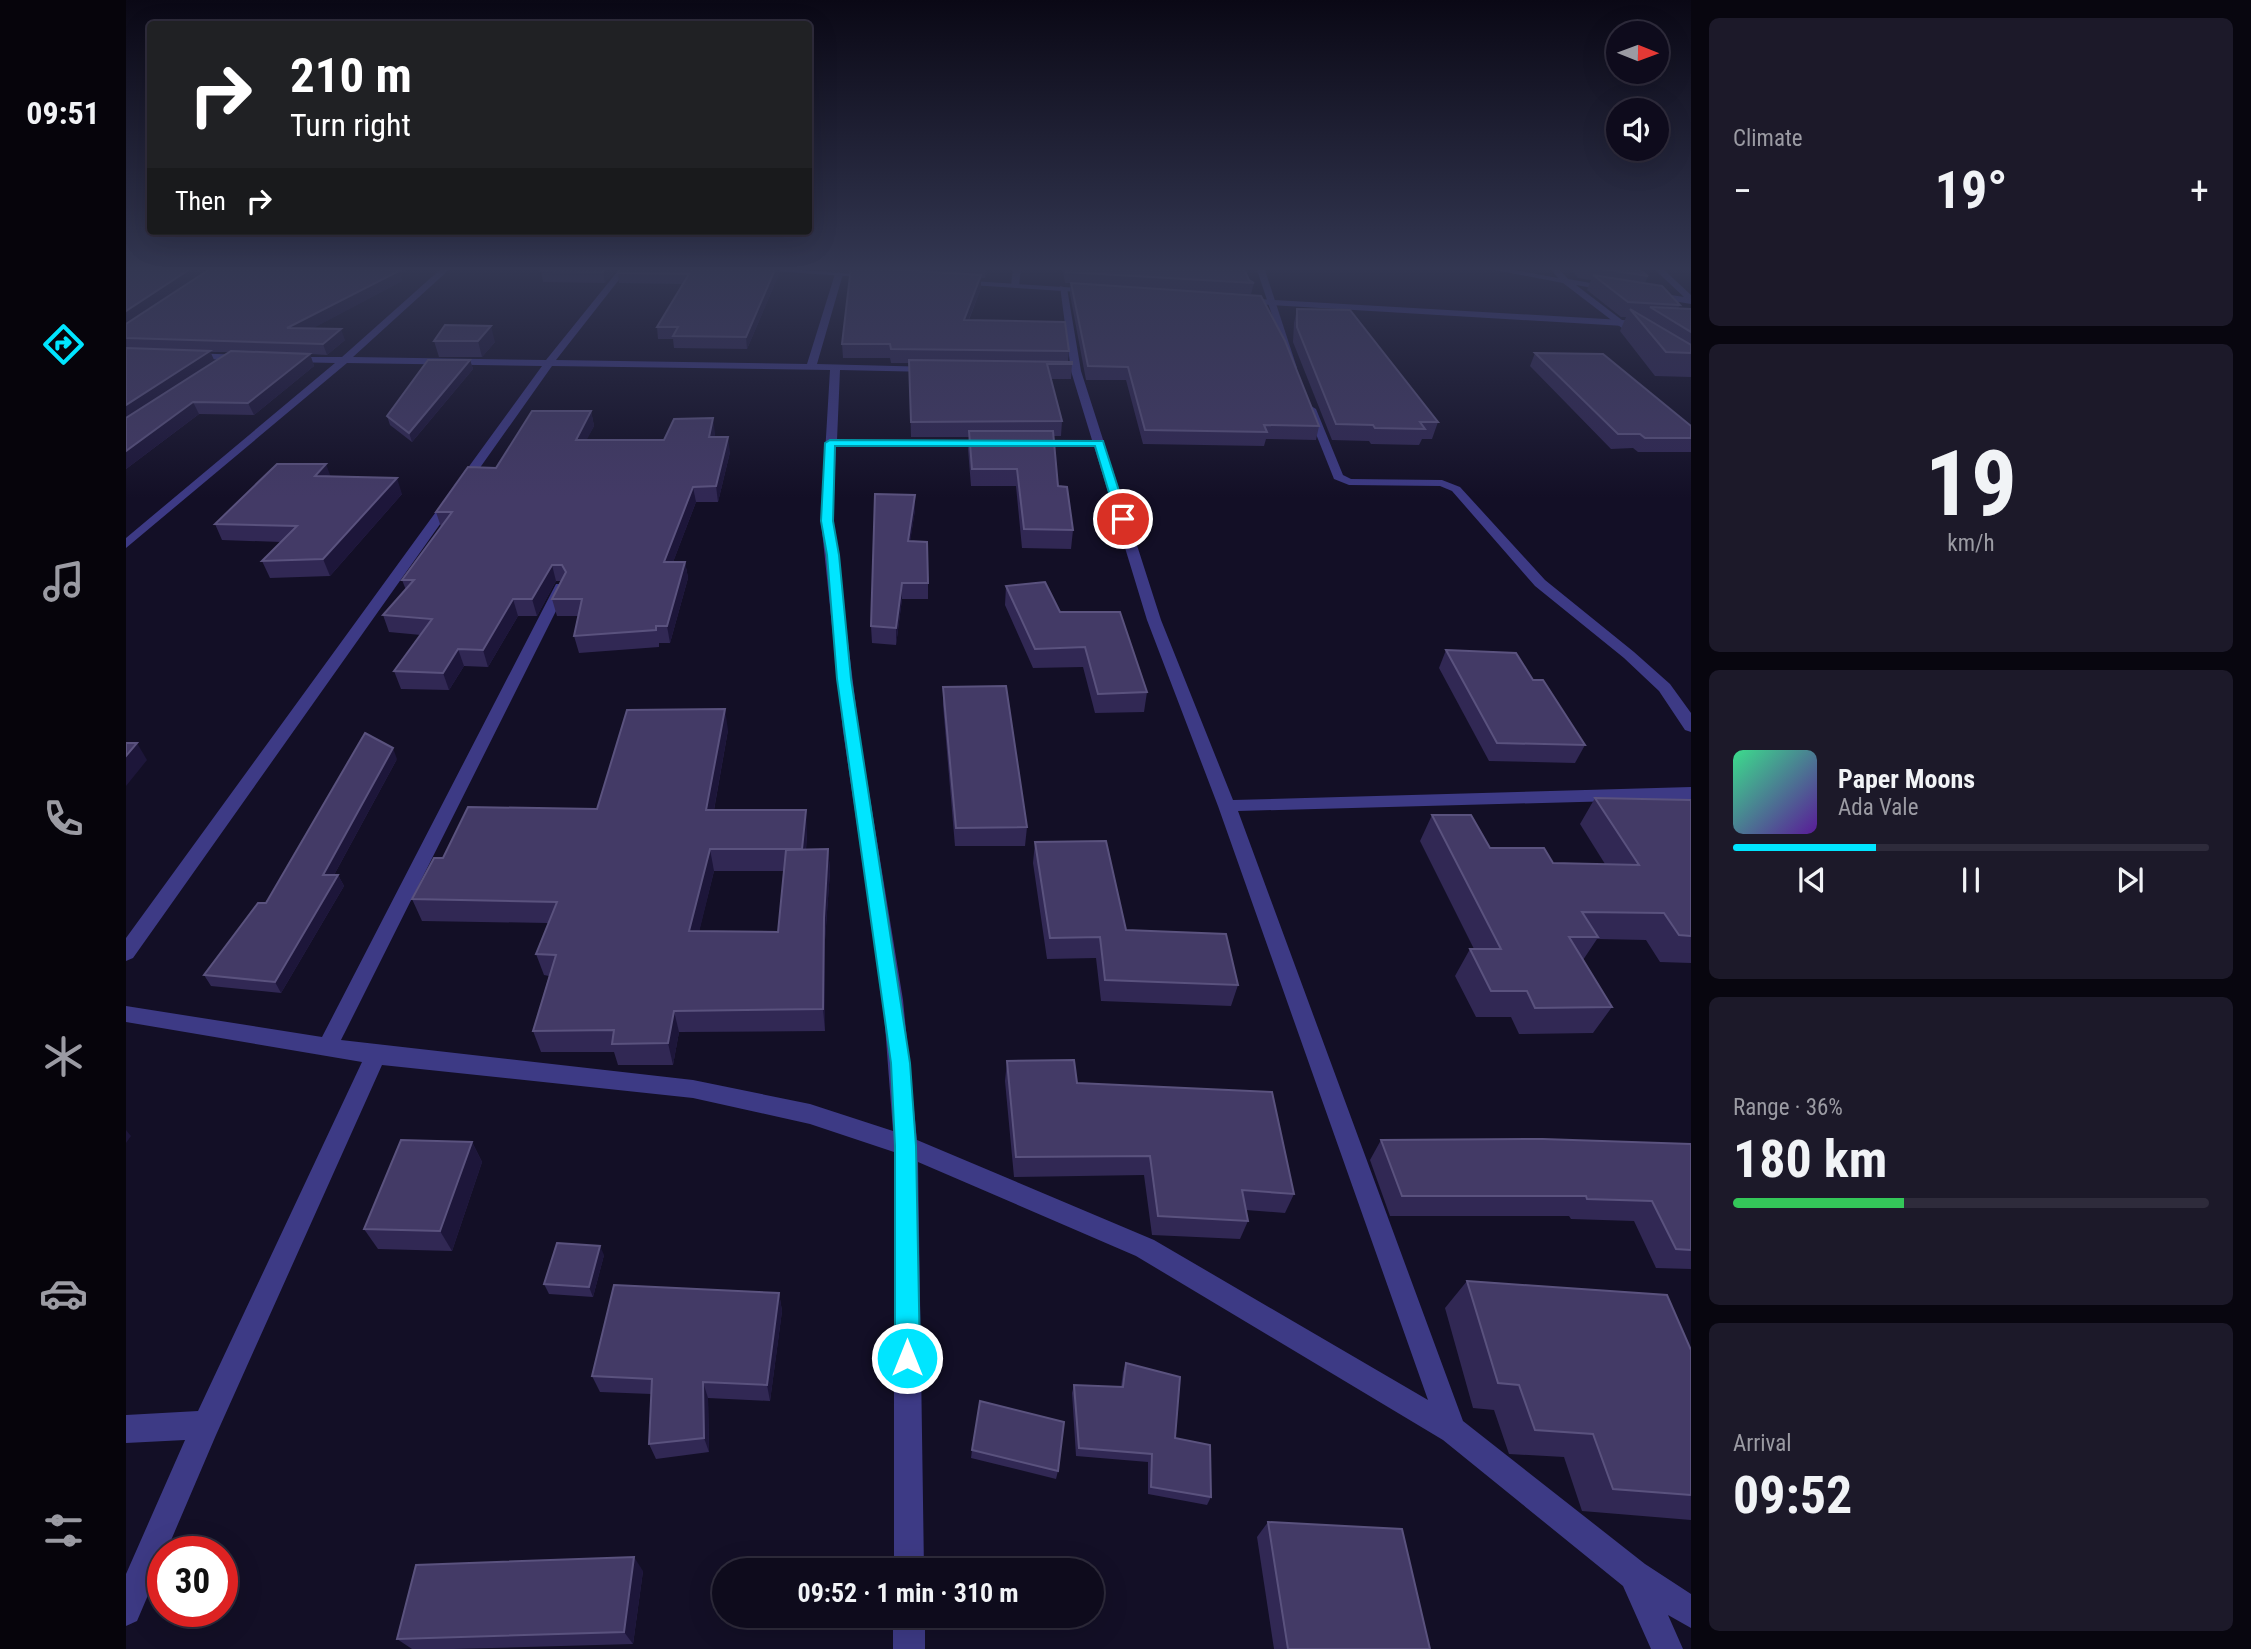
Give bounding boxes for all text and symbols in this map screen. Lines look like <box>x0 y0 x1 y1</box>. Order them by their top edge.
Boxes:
north arrow <box>1606 21 1670 84</box>
map controls <box>1606 21 1669 161</box>
text: 210 m <box>290 47 412 104</box>
icon: right <box>175 49 266 140</box>
text: 09:51 <box>26 94 100 132</box>
button: sound <box>1606 98 1669 161</box>
text: Turn right <box>290 106 411 144</box>
text: Climate <box>1733 125 1803 152</box>
text: 19° <box>1935 160 2007 221</box>
text: − <box>1733 169 1752 213</box>
text: + <box>2190 169 2209 213</box>
icon: right <box>240 182 278 220</box>
text: Then <box>175 186 226 216</box>
icon: directions <box>39 320 88 369</box>
text: 19 <box>1925 431 2017 537</box>
pin <box>1093 489 1153 549</box>
icon: arrive <box>1104 500 1142 538</box>
text: km/h <box>1947 530 1995 557</box>
icon: music <box>39 557 88 606</box>
text: Paper Moons <box>1838 764 1975 794</box>
icon: phone <box>39 794 88 843</box>
text: Ada Vale <box>1838 794 1918 821</box>
icon: previous <box>1793 861 1831 899</box>
icon: pause <box>1952 861 1990 899</box>
icon: next <box>2111 861 2149 899</box>
icon: climate <box>39 1032 88 1081</box>
text: Range · 36% <box>1733 1094 1843 1121</box>
text: 180 km <box>1733 1129 1887 1190</box>
icon: car <box>39 1269 88 1318</box>
position arrow <box>870 1321 944 1395</box>
text: Arrival <box>1733 1430 1792 1457</box>
text: 09:52 <box>1733 1465 1852 1526</box>
icon: filters <box>39 1506 88 1555</box>
speed limit sign: 30 <box>147 1536 238 1627</box>
text: 09:52 · 1 min · 310 m <box>798 1578 1018 1608</box>

